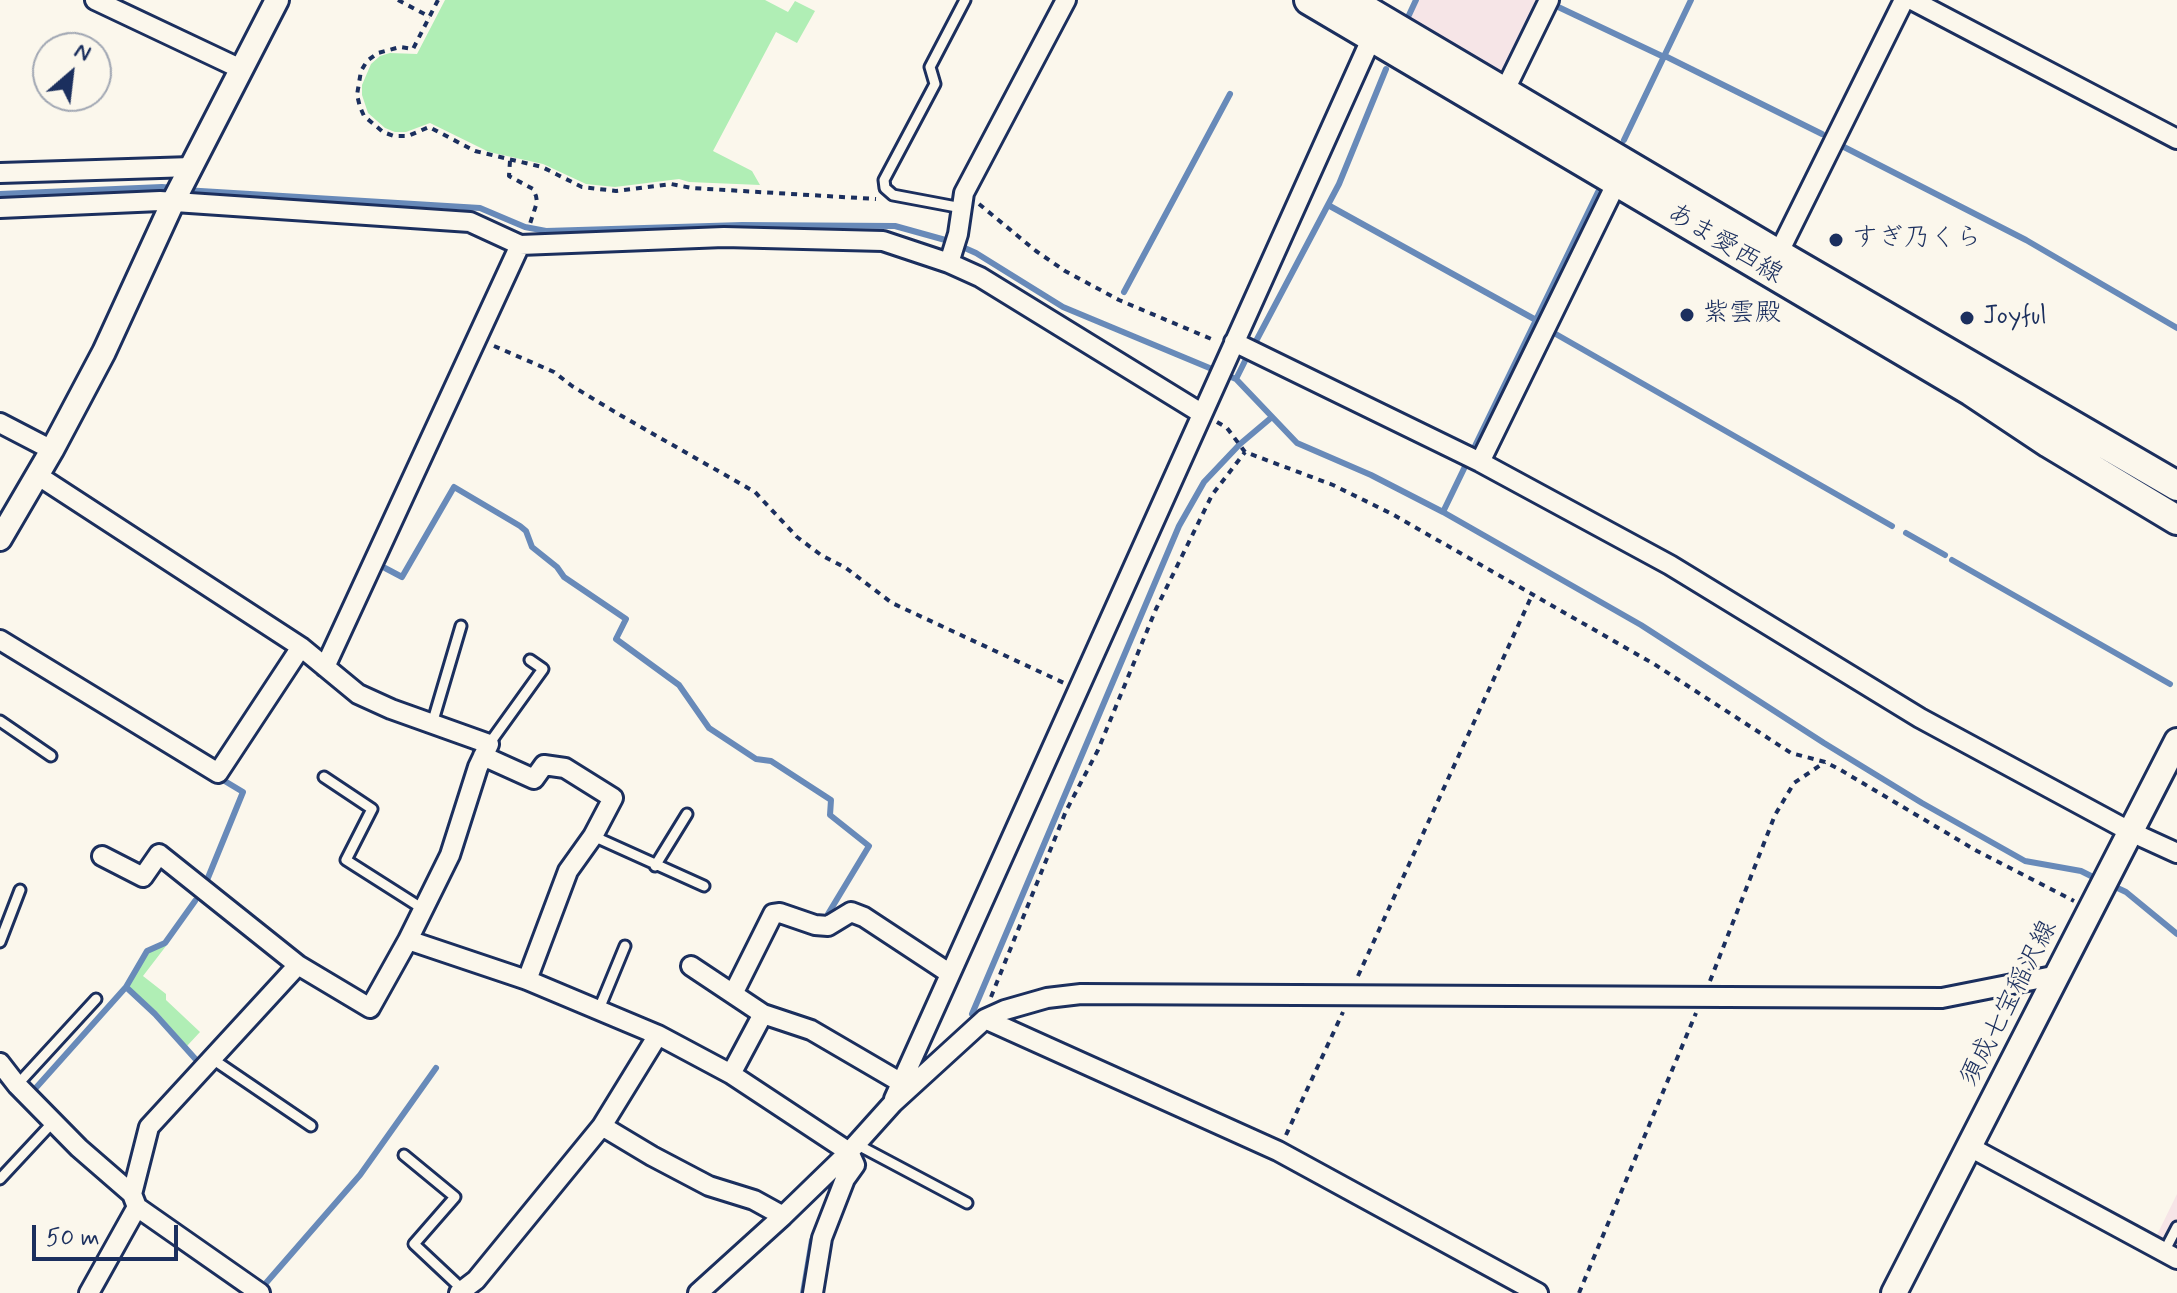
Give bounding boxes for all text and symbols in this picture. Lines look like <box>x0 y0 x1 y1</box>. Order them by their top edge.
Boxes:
north arrow <box>32 32 112 112</box>
text: N <box>69 37 95 68</box>
street label: あま愛西線 <box>1660 198 1788 292</box>
place label: すぎ乃くら <box>1852 224 1982 256</box>
marker: すぎ乃くら <box>1827 231 1845 249</box>
place label: 紫雲殿 <box>1703 299 1781 331</box>
place label: Joyful <box>1983 302 2047 334</box>
marker: 紫雲殿 <box>1678 306 1696 324</box>
marker: Joyful <box>1958 309 1976 327</box>
street label: 須成七宝稲沢線 <box>1955 916 2065 1092</box>
scale bar <box>36 1209 182 1259</box>
text: 50 m <box>46 1223 100 1254</box>

